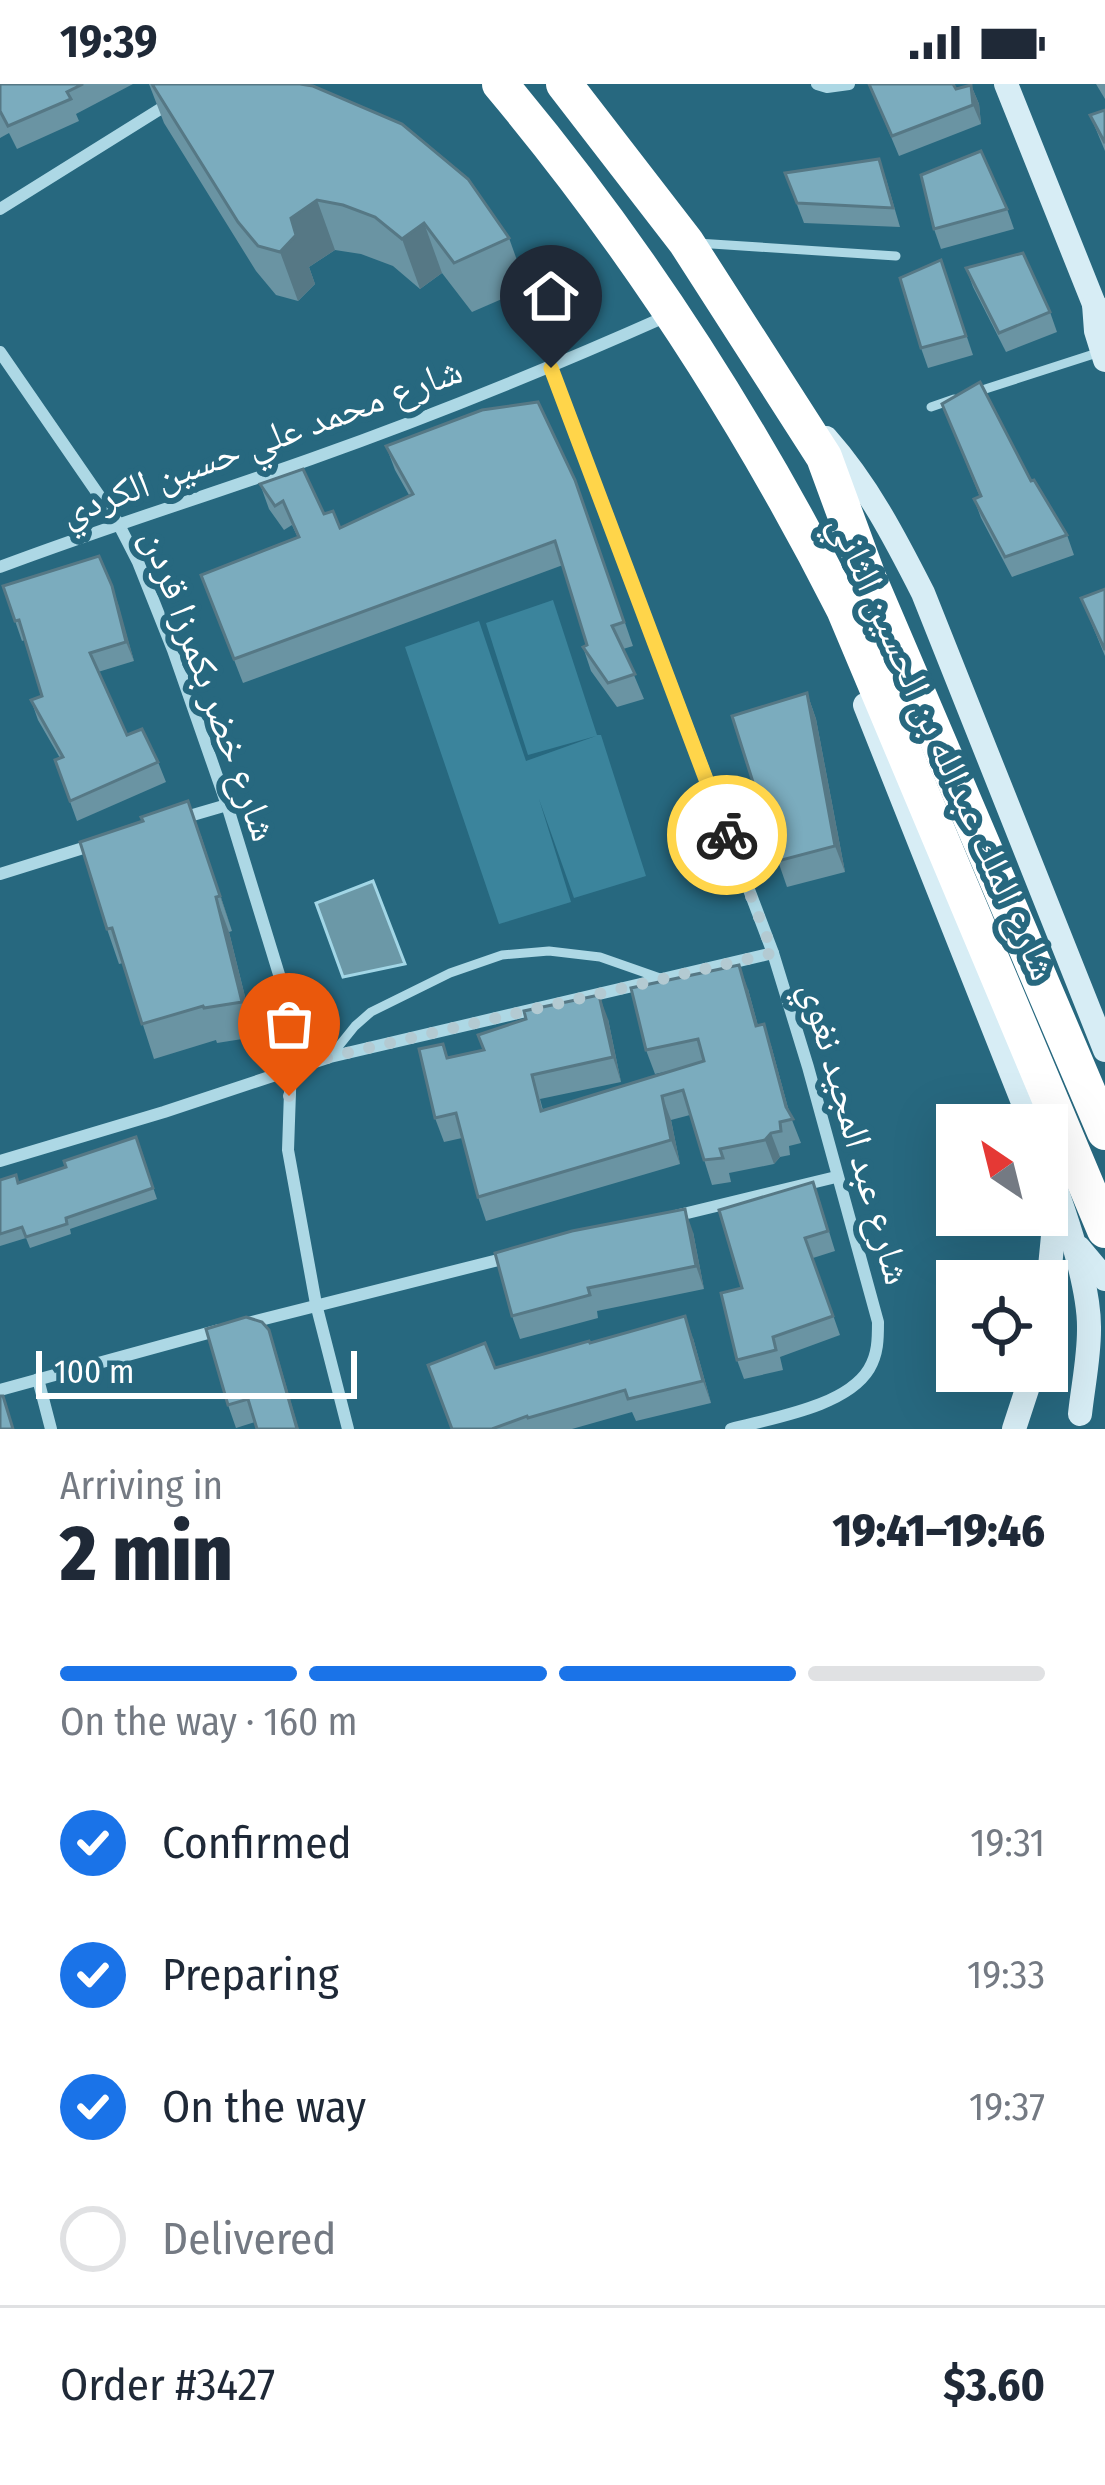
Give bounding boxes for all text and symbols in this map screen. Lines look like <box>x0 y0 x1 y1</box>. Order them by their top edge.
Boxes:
text: 19:39 <box>60 15 157 69</box>
pin <box>500 245 602 368</box>
icon: home <box>518 263 584 329</box>
street label: شارع محمد علي حسين الكردي <box>54 347 471 543</box>
street label: شارع الملك عبدالله بن الحسين الثاني <box>812 507 1067 990</box>
street label: شارع خضر بكمرزا قردن <box>131 523 288 848</box>
courier <box>667 775 787 895</box>
icon: bike <box>694 802 760 868</box>
pin <box>238 973 340 1096</box>
street label: شارع عبد المجيد نغوي <box>783 976 921 1292</box>
icon: bag <box>256 991 322 1057</box>
north arrow <box>936 1104 1068 1236</box>
map controls <box>936 1104 1068 1392</box>
button: locate <box>936 1260 1068 1392</box>
scale bar <box>36 1345 357 1398</box>
text: 100 m <box>54 1352 134 1392</box>
text: Arriving in <box>60 1463 223 1509</box>
text: 19:41–19:46 <box>833 1504 1045 1558</box>
text: 2 min <box>60 1507 233 1601</box>
text: On the way · 160 m <box>60 1699 358 1745</box>
icon: check <box>60 1810 126 1876</box>
text: Confirmed <box>162 1816 352 1870</box>
text: 19:31 <box>970 1820 1045 1866</box>
icon: check <box>60 1942 126 2008</box>
text: Preparing <box>162 1948 339 2002</box>
text: 19:33 <box>967 1952 1045 1998</box>
icon: check <box>60 2074 126 2140</box>
text: On the way <box>162 2080 366 2134</box>
text: 19:37 <box>969 2084 1045 2130</box>
text: Delivered <box>162 2212 336 2266</box>
text: Order #3427 <box>60 2358 275 2412</box>
text: $3.60 <box>943 2358 1045 2412</box>

